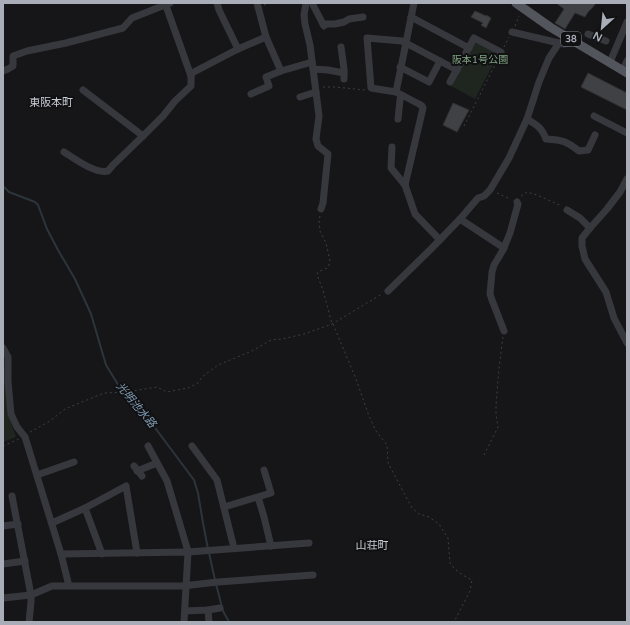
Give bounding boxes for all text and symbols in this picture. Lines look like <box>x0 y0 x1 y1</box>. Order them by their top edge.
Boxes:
north arrow <box>582 8 622 48</box>
text: N <box>591 29 605 44</box>
road number: 38 <box>561 32 581 46</box>
park label: 阪本1号公園 <box>452 54 508 66</box>
district label: 東阪本町 <box>29 96 73 109</box>
water label: 光明池水路 <box>113 380 159 431</box>
district label: 山荘町 <box>356 539 389 552</box>

